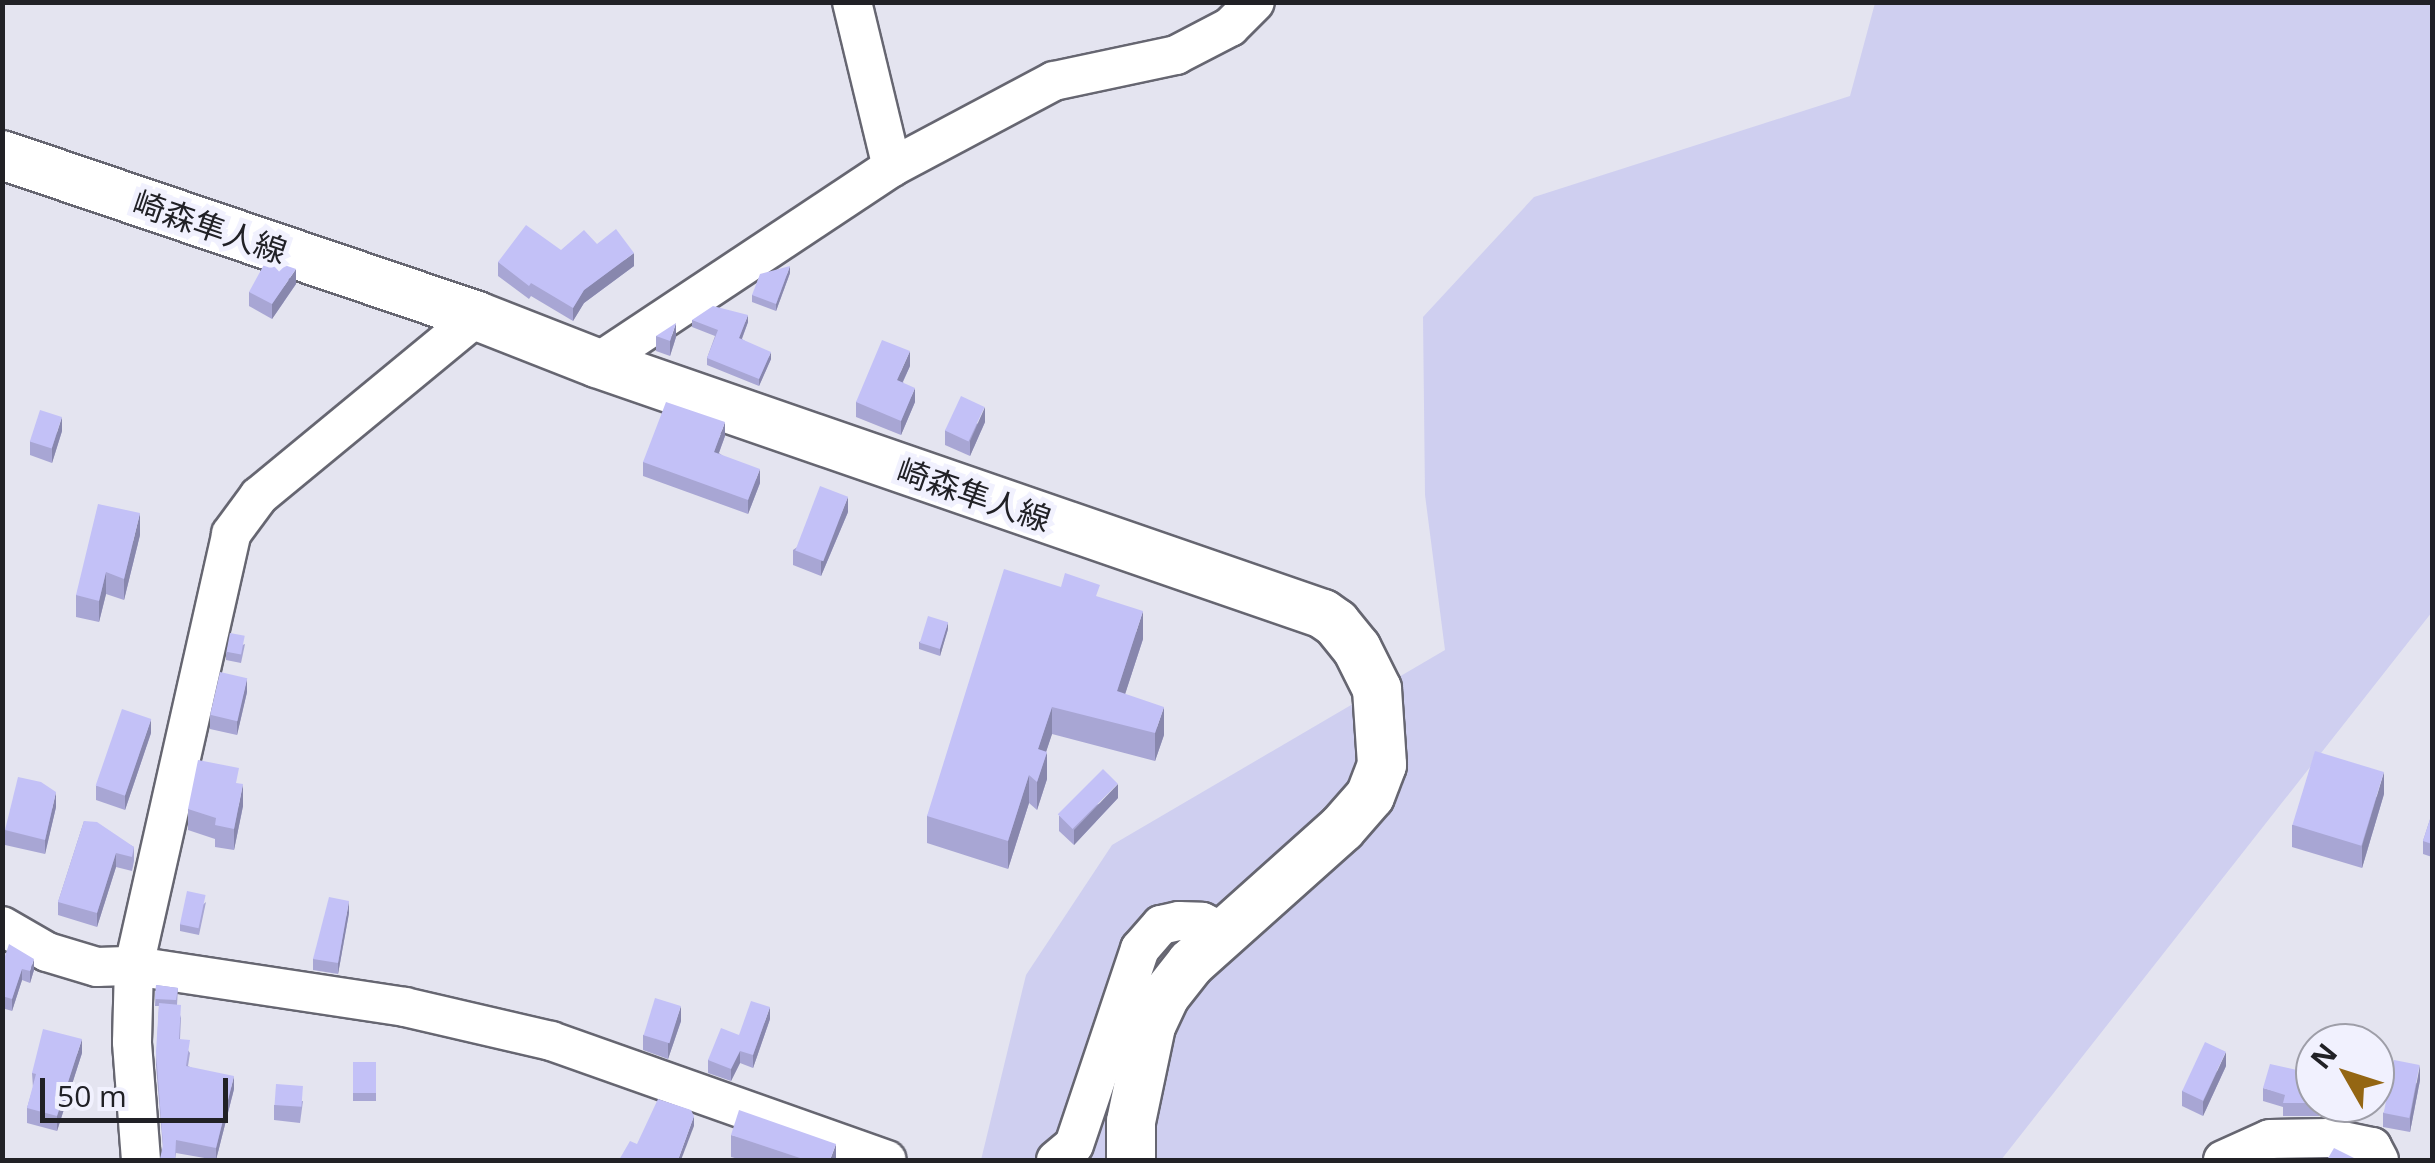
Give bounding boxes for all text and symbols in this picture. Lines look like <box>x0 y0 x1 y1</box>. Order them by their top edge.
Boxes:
street label: 崎森隼人線 <box>128 183 292 271</box>
street label: 崎森隼人線 <box>892 451 1056 539</box>
north arrow <box>2295 1023 2395 1123</box>
text: N <box>2301 1035 2345 1076</box>
scale bar <box>45 1058 232 1120</box>
text: 50 m <box>57 1075 127 1116</box>

